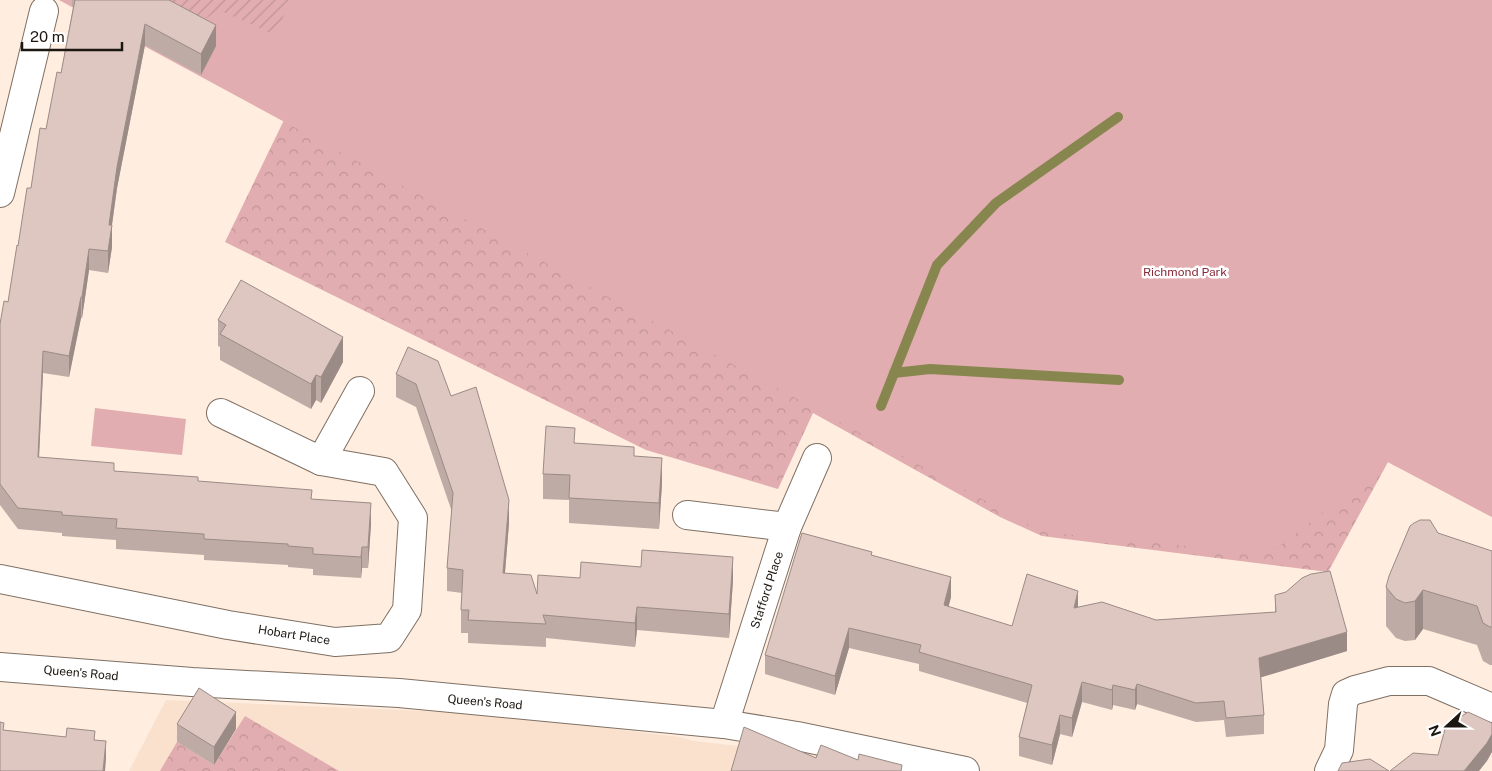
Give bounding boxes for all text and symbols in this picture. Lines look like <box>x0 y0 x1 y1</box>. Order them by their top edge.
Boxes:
scale bar <box>22 20 122 52</box>
text: 20 m <box>30 28 65 45</box>
park label: Richmond Park <box>1143 265 1227 279</box>
street label: Stafford Place <box>748 549 786 630</box>
street label: Hobart Place <box>257 622 331 648</box>
street label: Queen's Road <box>43 663 119 683</box>
street label: Queen's Road <box>447 692 523 712</box>
north arrow <box>1422 701 1472 751</box>
text: N <box>1425 723 1444 739</box>

